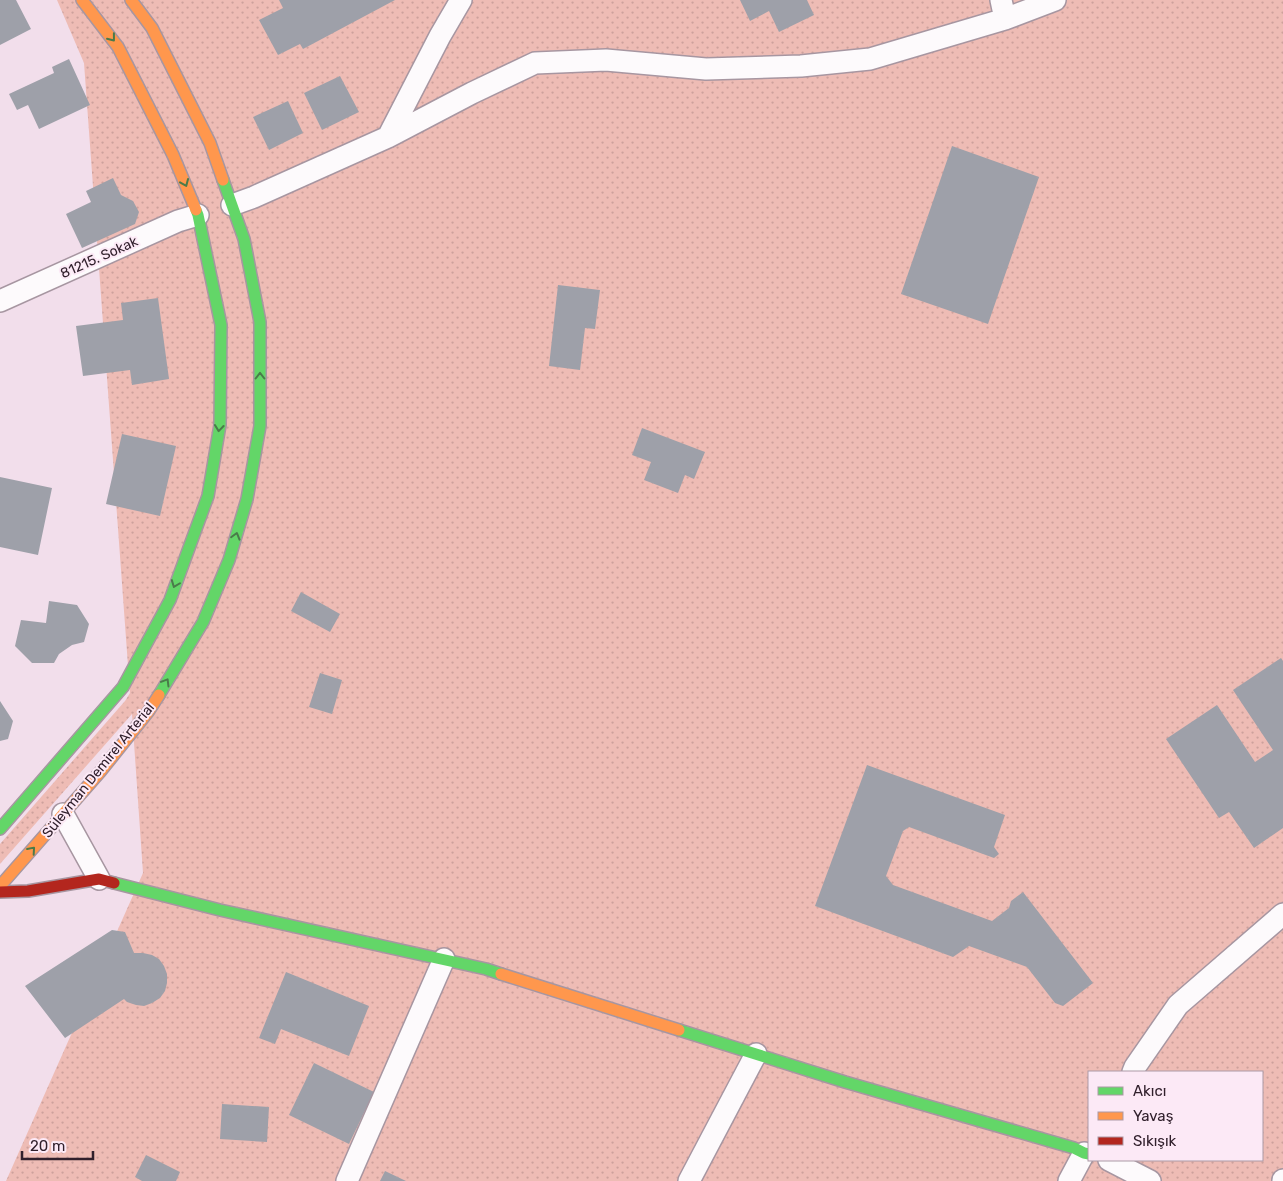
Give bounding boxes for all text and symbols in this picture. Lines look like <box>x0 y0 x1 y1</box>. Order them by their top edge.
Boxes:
one-way arrow <box>106 32 114 41</box>
one-way arrow <box>178 178 189 187</box>
street label: 81215. Sokak <box>58 232 141 282</box>
one-way arrow <box>255 372 265 380</box>
one-way arrow <box>214 424 225 432</box>
one-way arrow <box>230 533 240 541</box>
one-way arrow <box>171 579 181 588</box>
one-way arrow <box>160 679 170 688</box>
street label: Süleyman Demirel Arterial <box>39 699 158 841</box>
one-way arrow <box>26 846 35 855</box>
legend <box>1088 1071 1263 1161</box>
text: Akıcı <box>1133 1082 1166 1100</box>
text: Yavaş <box>1133 1107 1174 1125</box>
scale bar <box>22 1128 94 1160</box>
text: Sıkışık <box>1133 1132 1177 1150</box>
text: 20 m <box>30 1137 65 1155</box>

